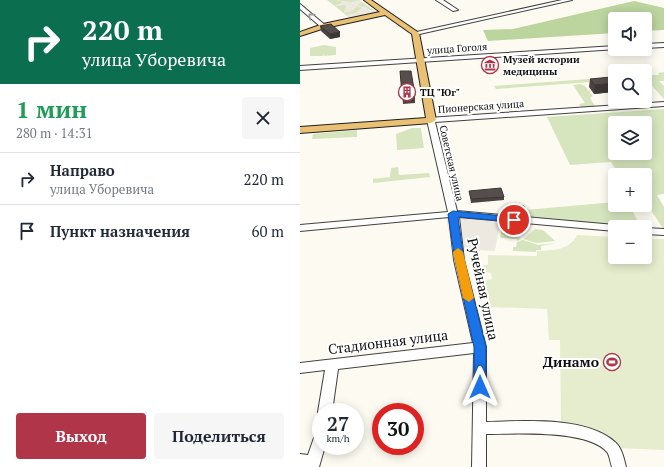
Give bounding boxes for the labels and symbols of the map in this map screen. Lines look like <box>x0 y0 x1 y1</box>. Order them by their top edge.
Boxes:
one-way arrow <box>309 13 316 20</box>
street label: улица Гоголя <box>425 40 488 57</box>
place label: Музей истории медицины <box>503 53 580 78</box>
museum icon: Музей истории медицины <box>480 55 500 75</box>
building icon: ТЦ "Юг" <box>397 82 417 102</box>
place label: ТЦ "Юг" <box>420 86 460 99</box>
street label: Пионерская улица <box>438 97 524 116</box>
street label: Советская улица <box>436 124 467 202</box>
pin <box>497 203 531 237</box>
street label: Ручейная улица <box>463 236 504 342</box>
street label: Стадионная улица <box>327 325 449 358</box>
place label: Динамо <box>543 352 599 371</box>
sports icon: Динамо <box>602 352 622 372</box>
position arrow <box>459 366 501 408</box>
speed limit sign: 30 <box>372 403 424 455</box>

